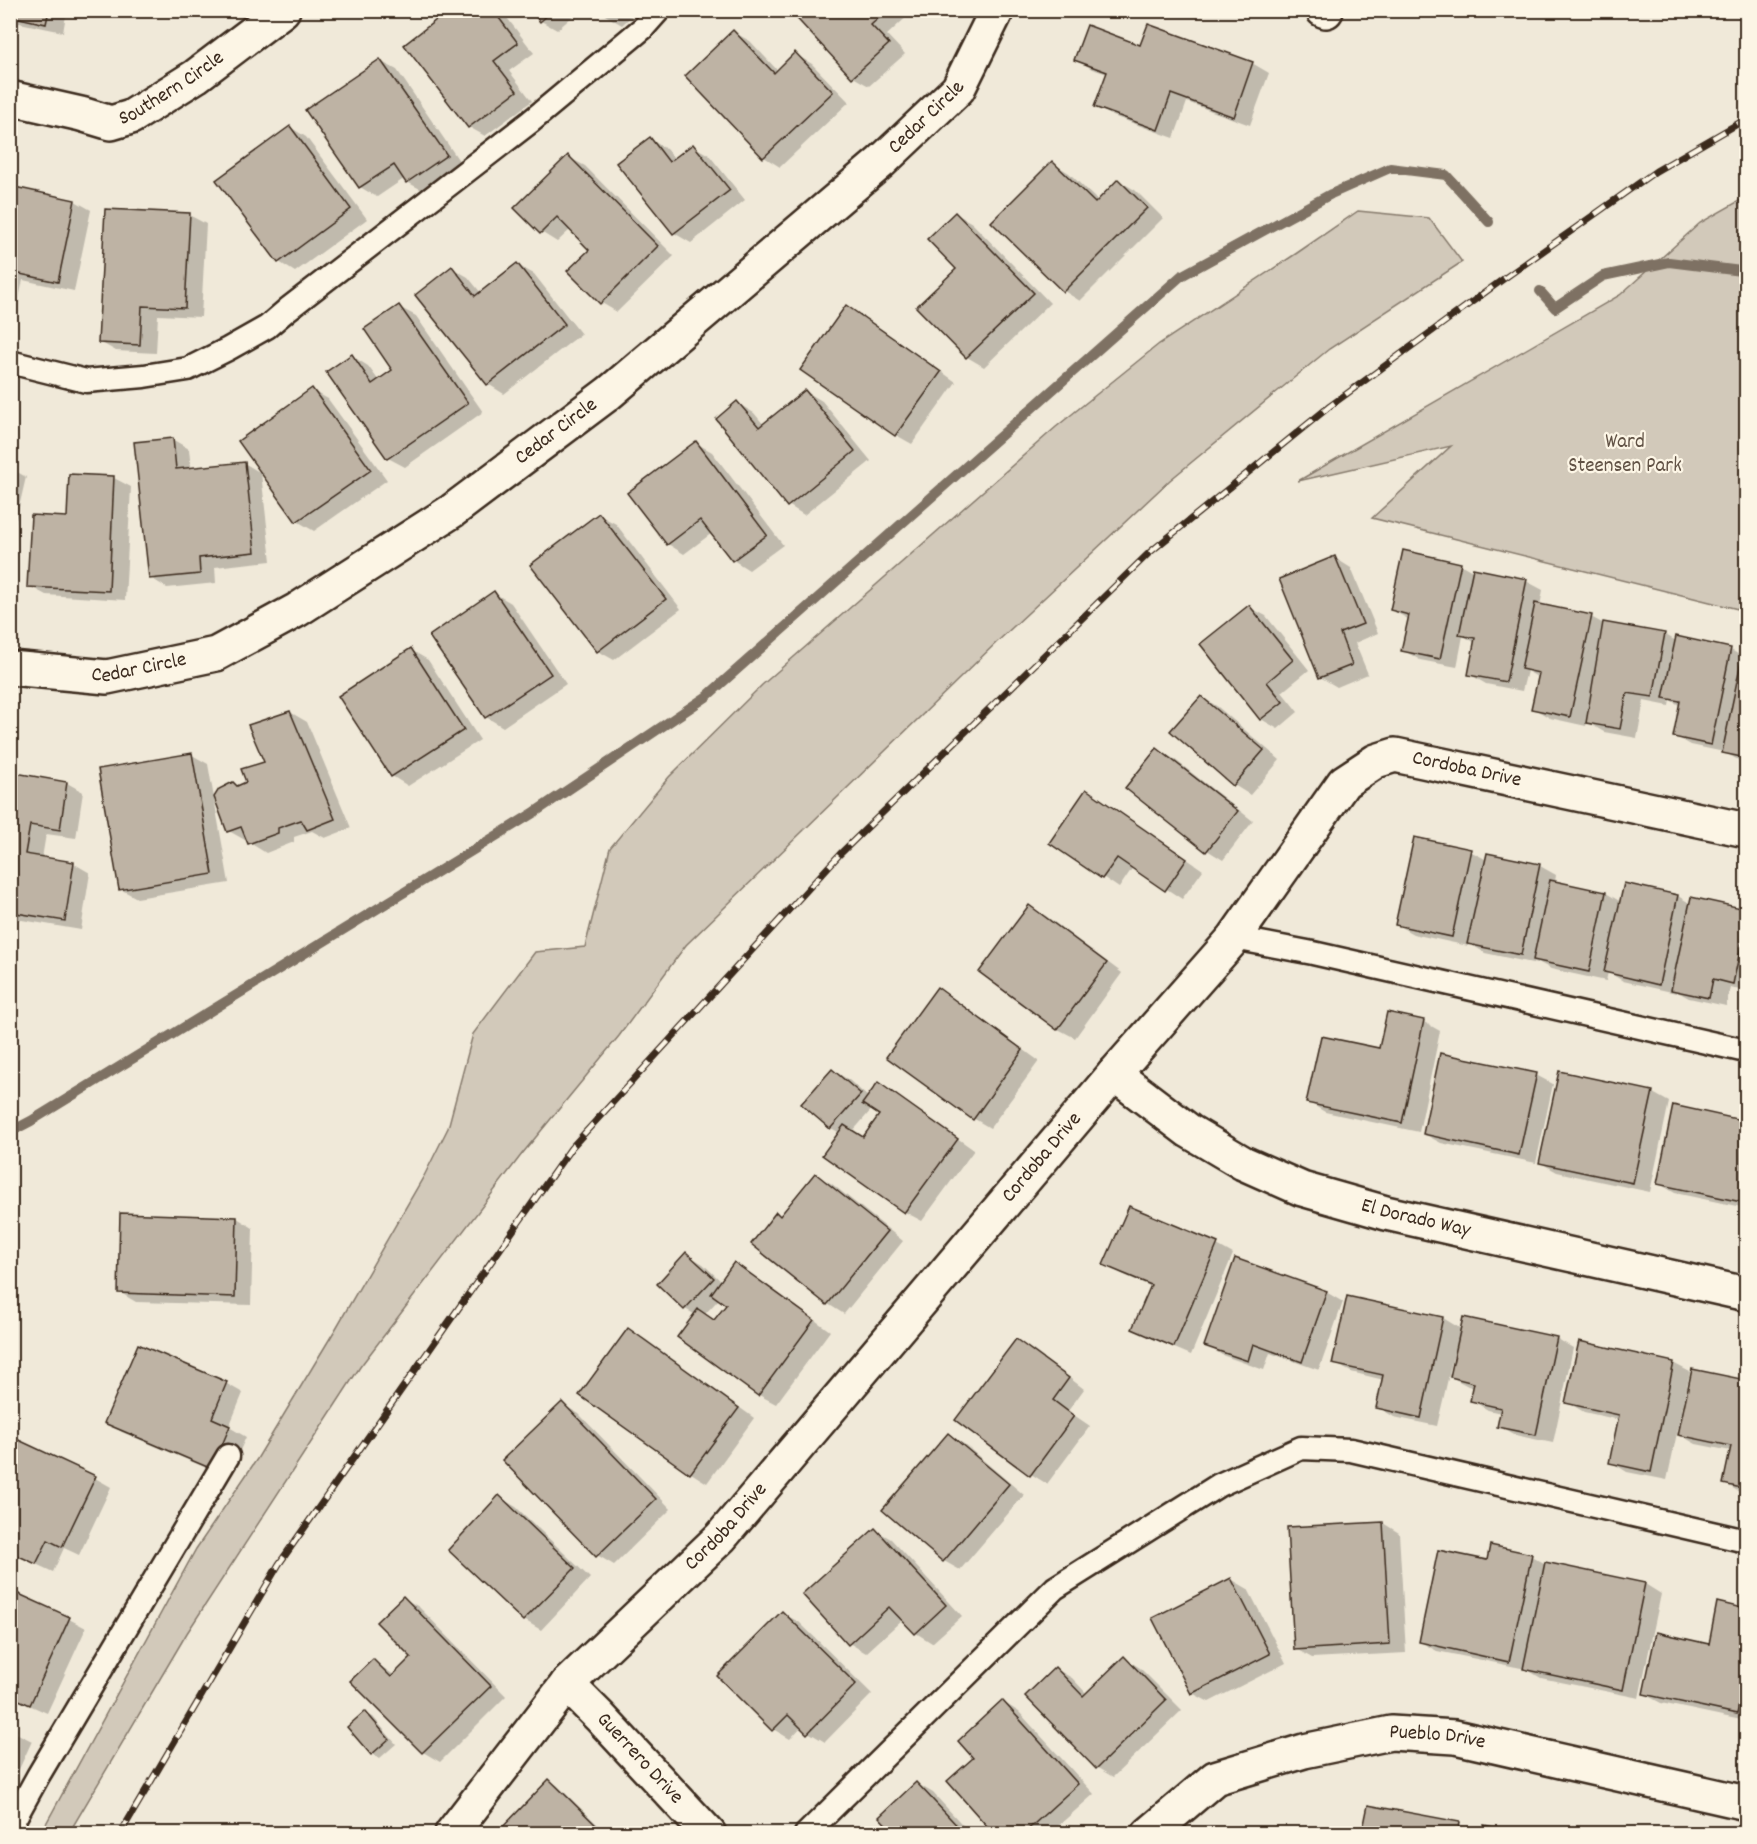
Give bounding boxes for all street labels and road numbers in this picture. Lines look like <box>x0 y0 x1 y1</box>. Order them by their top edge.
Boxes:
street label: Southern Circle <box>116 44 231 135</box>
street label: Cedar Circle <box>882 77 974 162</box>
street label: Cedar Circle <box>509 391 604 473</box>
street label: Cedar Circle <box>90 646 189 692</box>
street label: Cordoba Drive <box>1409 744 1524 797</box>
street label: Cordoba Drive <box>995 1106 1090 1210</box>
street label: El Dorado Way <box>1357 1192 1474 1247</box>
street label: Cordoba Drive <box>678 1477 775 1579</box>
street label: Guerrero Drive <box>588 1706 690 1812</box>
street label: Pueblo Drive <box>1388 1718 1488 1758</box>

